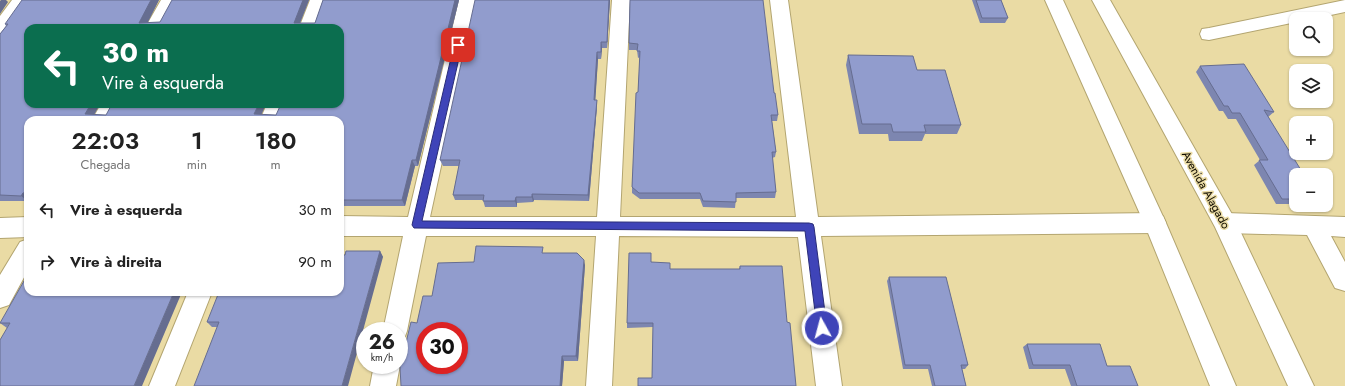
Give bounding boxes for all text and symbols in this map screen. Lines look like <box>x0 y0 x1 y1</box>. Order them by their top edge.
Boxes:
map controls <box>1289 12 1333 212</box>
button: search <box>1289 12 1333 56</box>
pin <box>441 28 475 62</box>
text: 30 m <box>102 32 169 73</box>
icon: arrive <box>447 34 469 56</box>
icon: left <box>36 40 88 92</box>
button: layers <box>1289 64 1333 108</box>
text: Vire à esquerda <box>102 70 224 96</box>
button: + <box>1289 116 1333 160</box>
text: 22:03 <box>72 123 139 158</box>
text: 1 <box>191 123 203 158</box>
text: 180 <box>255 123 296 158</box>
street label: Avenida Alagado <box>1177 148 1235 233</box>
text: Chegada <box>80 155 130 174</box>
text: min <box>187 155 207 174</box>
text: m <box>270 155 281 174</box>
button: − <box>1289 168 1333 212</box>
icon: left <box>36 199 58 221</box>
text: Vire à esquerda <box>70 199 182 221</box>
text: 30 m <box>299 199 332 221</box>
icon: right <box>36 251 58 273</box>
text: Vire à direita <box>70 251 162 273</box>
text: 90 m <box>298 251 332 273</box>
position arrow <box>801 307 843 349</box>
speed limit sign: 30 <box>416 322 468 374</box>
text: 26 <box>369 328 395 357</box>
text: km/h <box>371 350 393 365</box>

